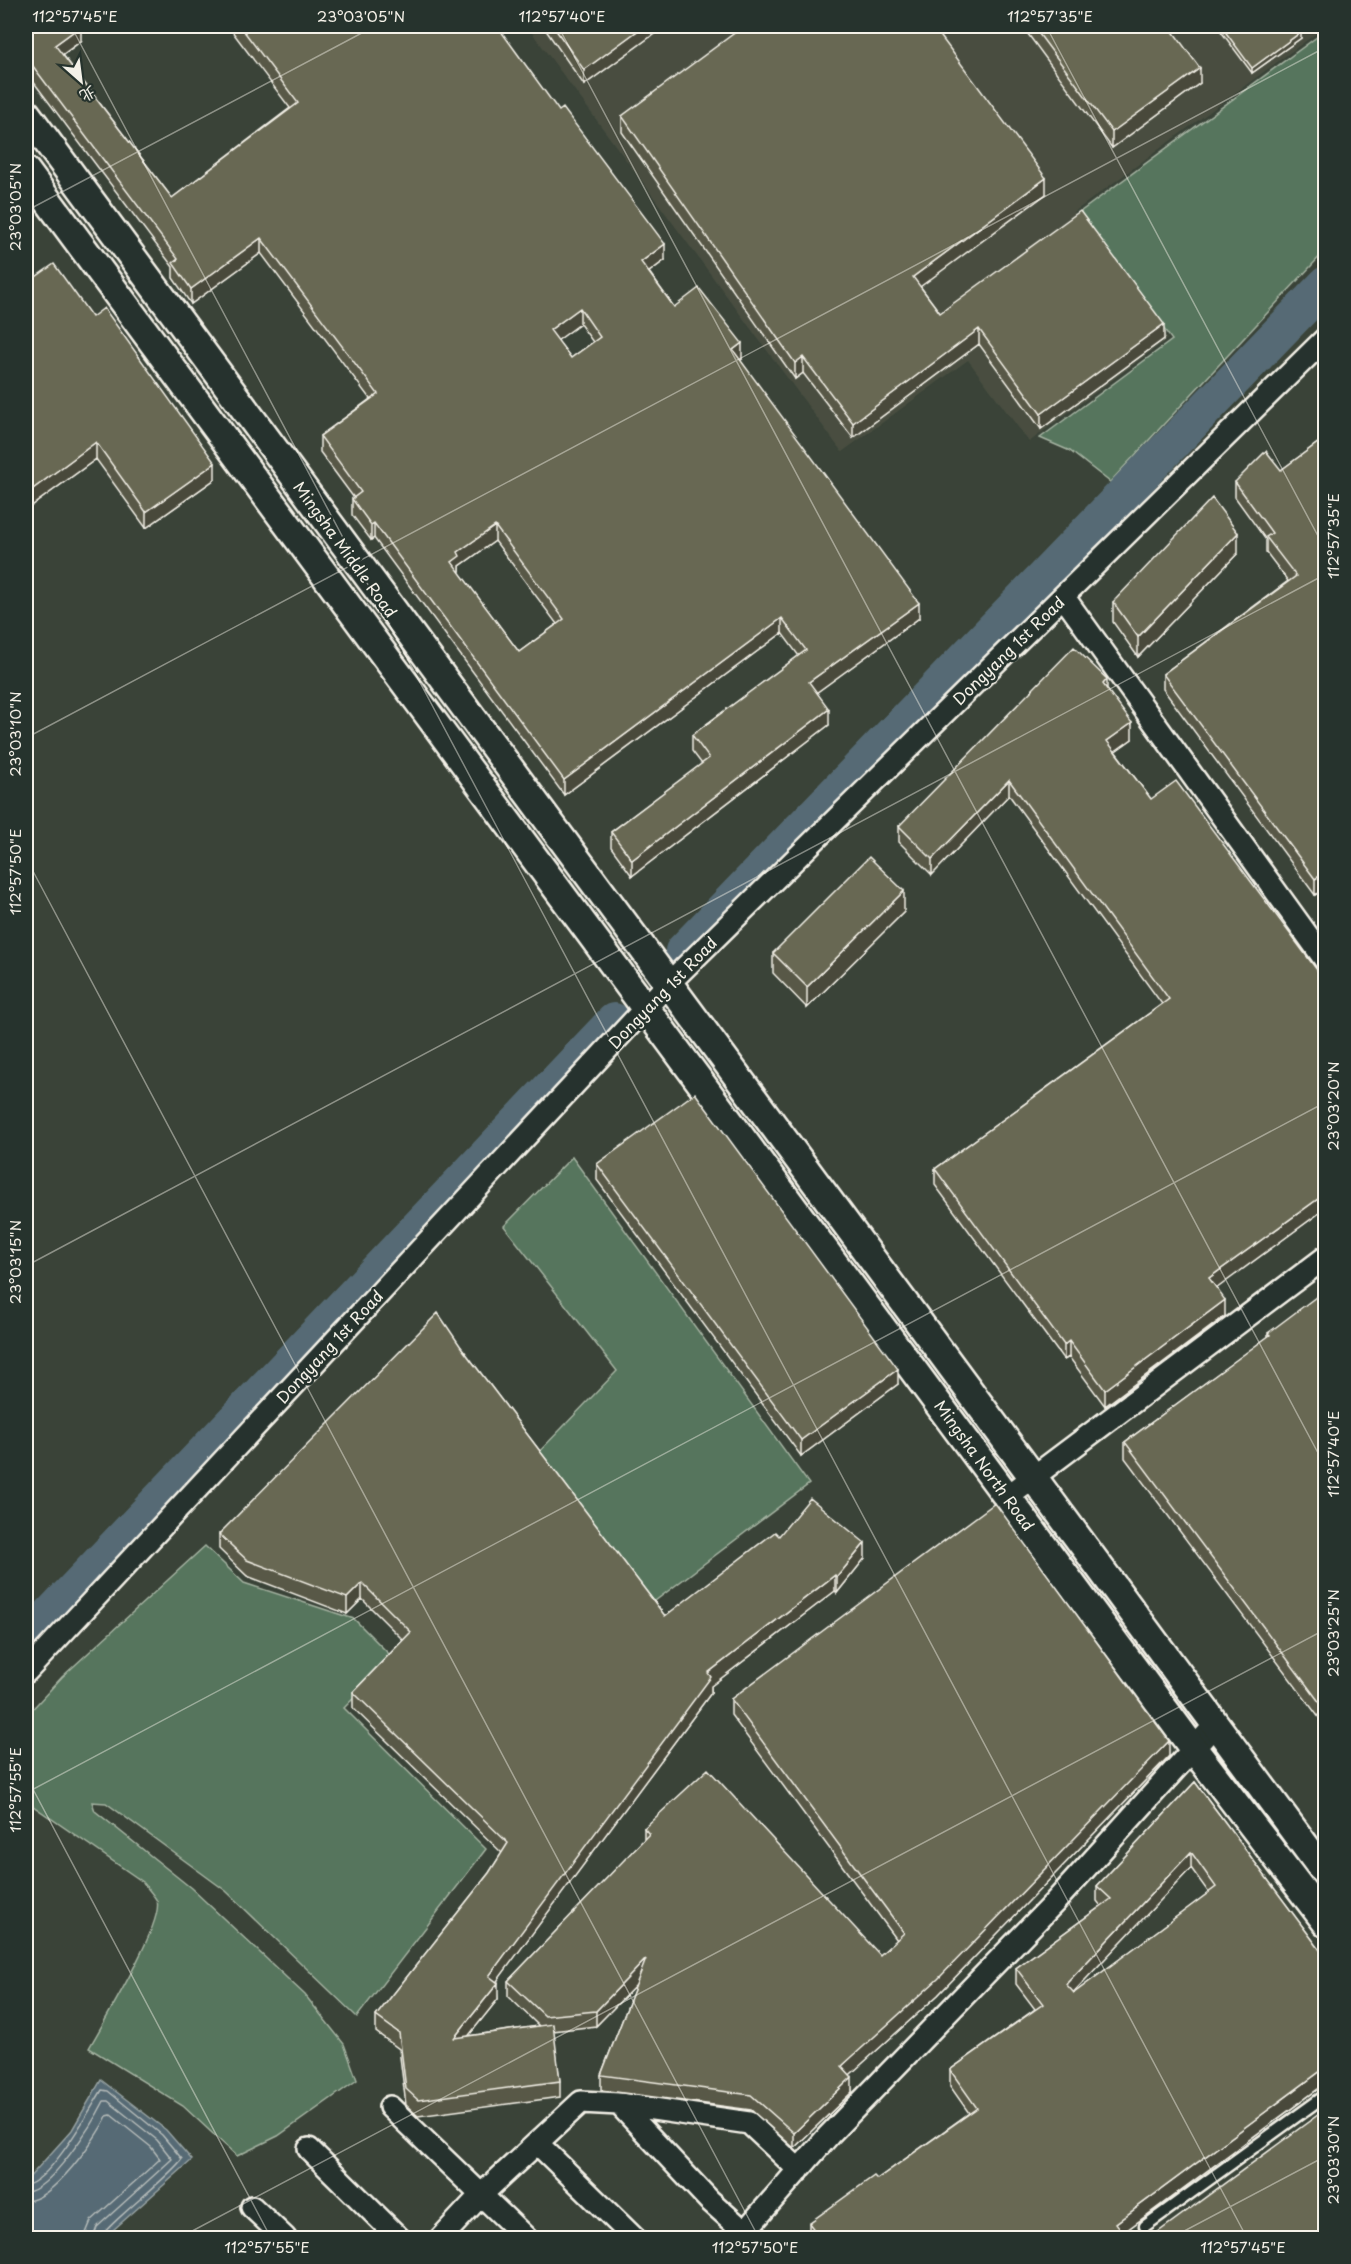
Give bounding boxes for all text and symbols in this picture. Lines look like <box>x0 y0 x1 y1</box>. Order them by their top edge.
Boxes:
text: 112°57'45"E <box>32 4 118 27</box>
text: 23°03'05"N <box>317 4 405 27</box>
text: 112°57'40"E <box>518 4 606 27</box>
text: 112°57'35"E <box>1007 4 1093 27</box>
north arrow <box>51 51 111 111</box>
text: 北 <box>76 81 101 109</box>
text: 23°03'05"N <box>3 163 26 251</box>
street label: Mingsha Middle Road <box>288 476 404 622</box>
text: 112°57'35"E <box>1321 493 1344 579</box>
street label: Dongyang 1st Road <box>947 590 1069 710</box>
text: 23°03'10"N <box>3 691 26 777</box>
text: 112°57'50"E <box>3 829 26 915</box>
street label: Dongyang 1st Road <box>602 931 722 1053</box>
text: 23°03'20"N <box>1321 1061 1344 1151</box>
text: 23°03'15"N <box>3 1220 26 1304</box>
street label: Dongyang 1st Road <box>270 1284 388 1408</box>
street label: Mingsha North Road <box>929 1395 1041 1535</box>
text: 112°57'40"E <box>1321 1410 1344 1498</box>
text: 23°03'25"N <box>1321 1589 1344 1677</box>
text: 112°57'55"E <box>3 1747 26 1833</box>
text: 23°03'30"N <box>1321 2116 1344 2204</box>
text: 112°57'55"E <box>224 2235 310 2258</box>
text: 112°57'50"E <box>712 2235 798 2258</box>
text: 112°57'45"E <box>1200 2235 1286 2258</box>

